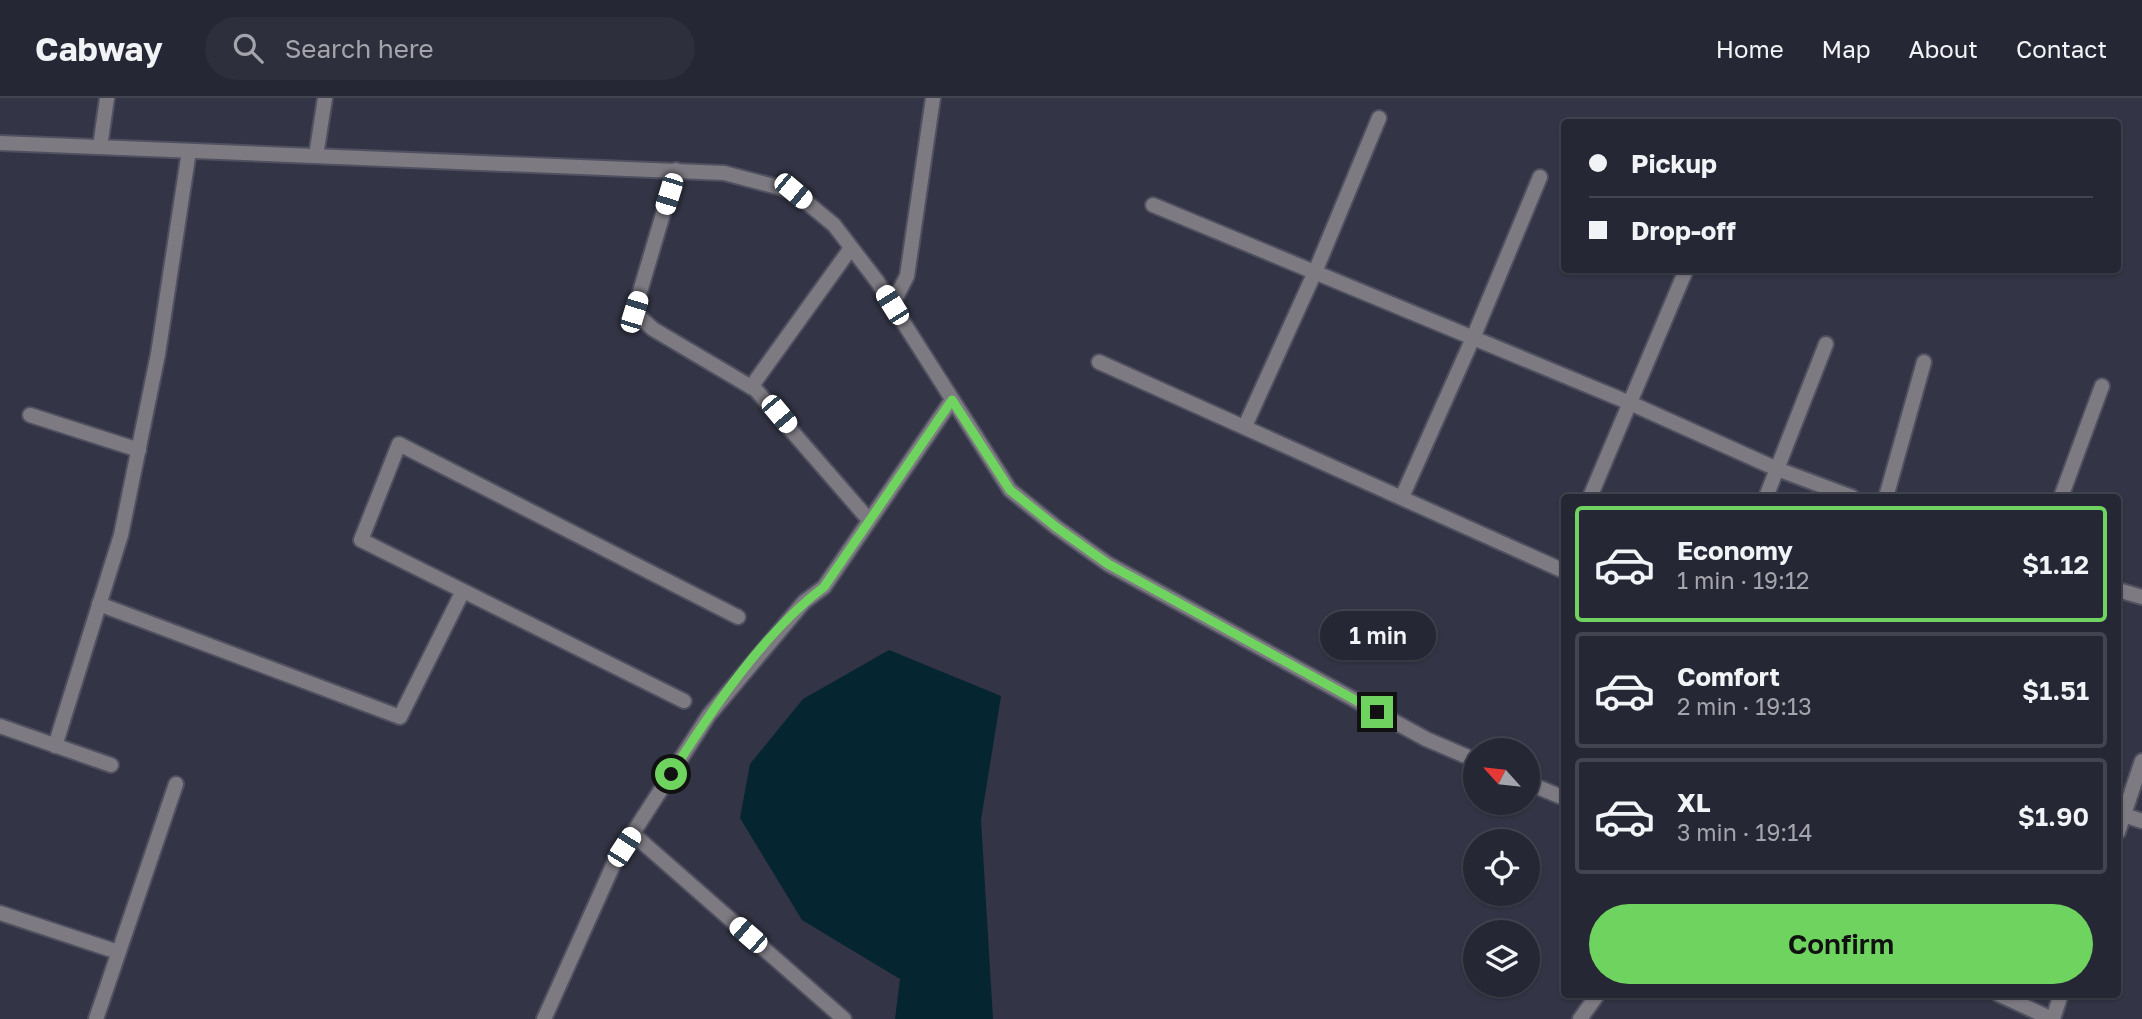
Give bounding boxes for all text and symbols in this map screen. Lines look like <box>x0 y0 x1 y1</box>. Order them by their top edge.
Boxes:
search box <box>205 17 695 80</box>
text: Cabway <box>35 29 163 68</box>
icon: search <box>229 29 267 67</box>
text: Search here <box>285 33 434 64</box>
text: Home <box>1716 34 1784 63</box>
text: Map <box>1822 34 1871 63</box>
text: About <box>1909 34 1978 63</box>
text: Contact <box>2016 34 2107 63</box>
text: Pickup <box>1631 148 1717 179</box>
car <box>771 169 816 213</box>
car <box>653 171 686 217</box>
text: Drop-off <box>1631 215 1736 246</box>
car <box>872 282 913 328</box>
car <box>618 289 651 335</box>
car <box>758 391 801 437</box>
icon: car <box>1593 533 1656 596</box>
text: Economy <box>1677 535 1793 566</box>
text: $1.12 <box>2022 549 2089 580</box>
text: 1 min · 19:12 <box>1677 566 1809 594</box>
callout: 1 min <box>1319 610 1435 660</box>
text: 1 min <box>1349 621 1407 649</box>
icon: car <box>1593 659 1656 722</box>
text: Comfort <box>1677 661 1780 692</box>
text: $1.51 <box>2022 675 2089 706</box>
text: 2 min · 19:13 <box>1677 692 1812 720</box>
route end <box>1361 696 1393 728</box>
north arrow <box>1463 738 1540 816</box>
map controls <box>1463 738 1540 997</box>
route start <box>655 758 687 790</box>
icon: car <box>1593 785 1656 848</box>
text: XL <box>1677 787 1711 818</box>
text: $1.90 <box>2018 801 2089 832</box>
text: 3 min · 19:14 <box>1677 818 1812 846</box>
car <box>604 824 645 870</box>
button: locate <box>1463 829 1540 906</box>
button: Confirm <box>1589 904 2093 984</box>
car <box>726 913 771 957</box>
button: layers <box>1463 920 1540 997</box>

